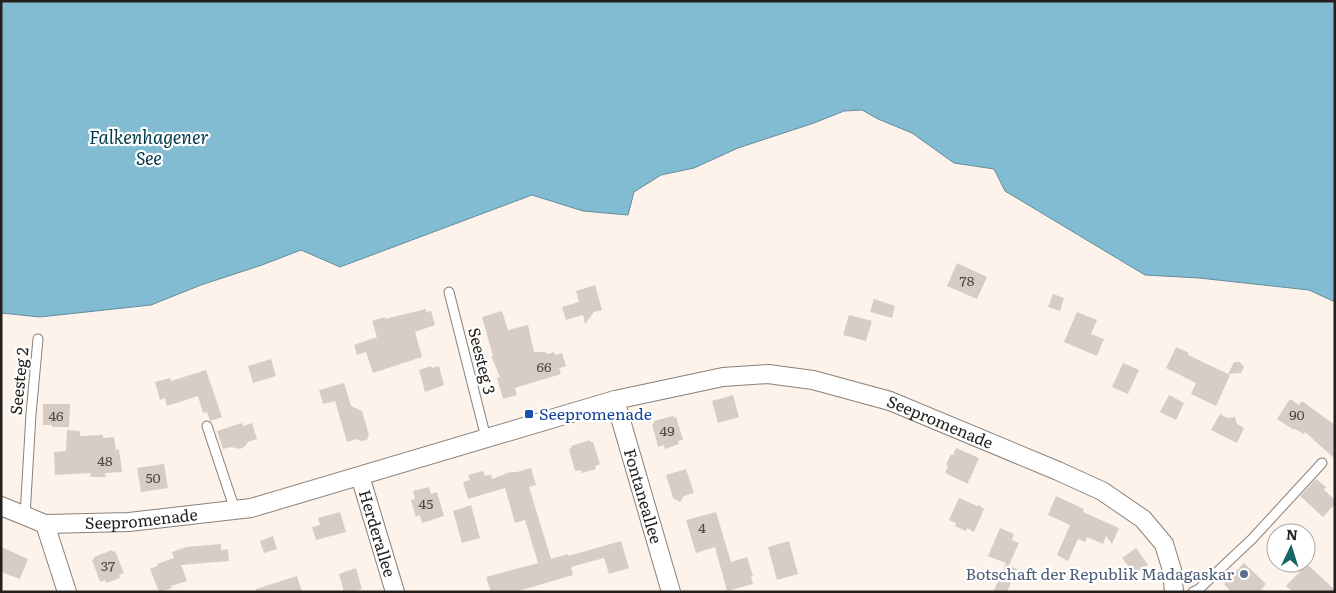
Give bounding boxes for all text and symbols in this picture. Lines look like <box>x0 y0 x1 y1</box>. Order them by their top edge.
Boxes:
water label: Falkenhagener See <box>89 123 209 171</box>
house number: 78 <box>960 270 975 290</box>
street label: Seesteg 3 <box>463 325 503 397</box>
street label: Seesteg 2 <box>3 346 33 416</box>
house number: 66 <box>536 356 552 376</box>
street label: Seepromenade <box>884 388 997 454</box>
place label: Seepromenade <box>539 401 652 425</box>
house number: 90 <box>1289 404 1305 424</box>
house number: 46 <box>48 405 64 425</box>
marker: Seepromenade <box>523 408 535 420</box>
house number: 49 <box>659 420 675 440</box>
street label: Fontaneallee <box>619 445 669 546</box>
house number: 48 <box>97 450 113 470</box>
house number: 50 <box>145 467 161 487</box>
street label: Herderallee <box>354 487 403 580</box>
house number: 45 <box>419 493 433 513</box>
street label: Seepromenade <box>85 501 199 534</box>
house number: 4 <box>698 517 706 537</box>
north arrow <box>1266 523 1316 573</box>
text: N <box>1285 524 1299 544</box>
house number: 37 <box>101 555 115 575</box>
place label: Botschaft der Republik Madagaskar <box>965 561 1234 585</box>
marker: Botschaft der Republik Madagaskar <box>1238 568 1250 580</box>

